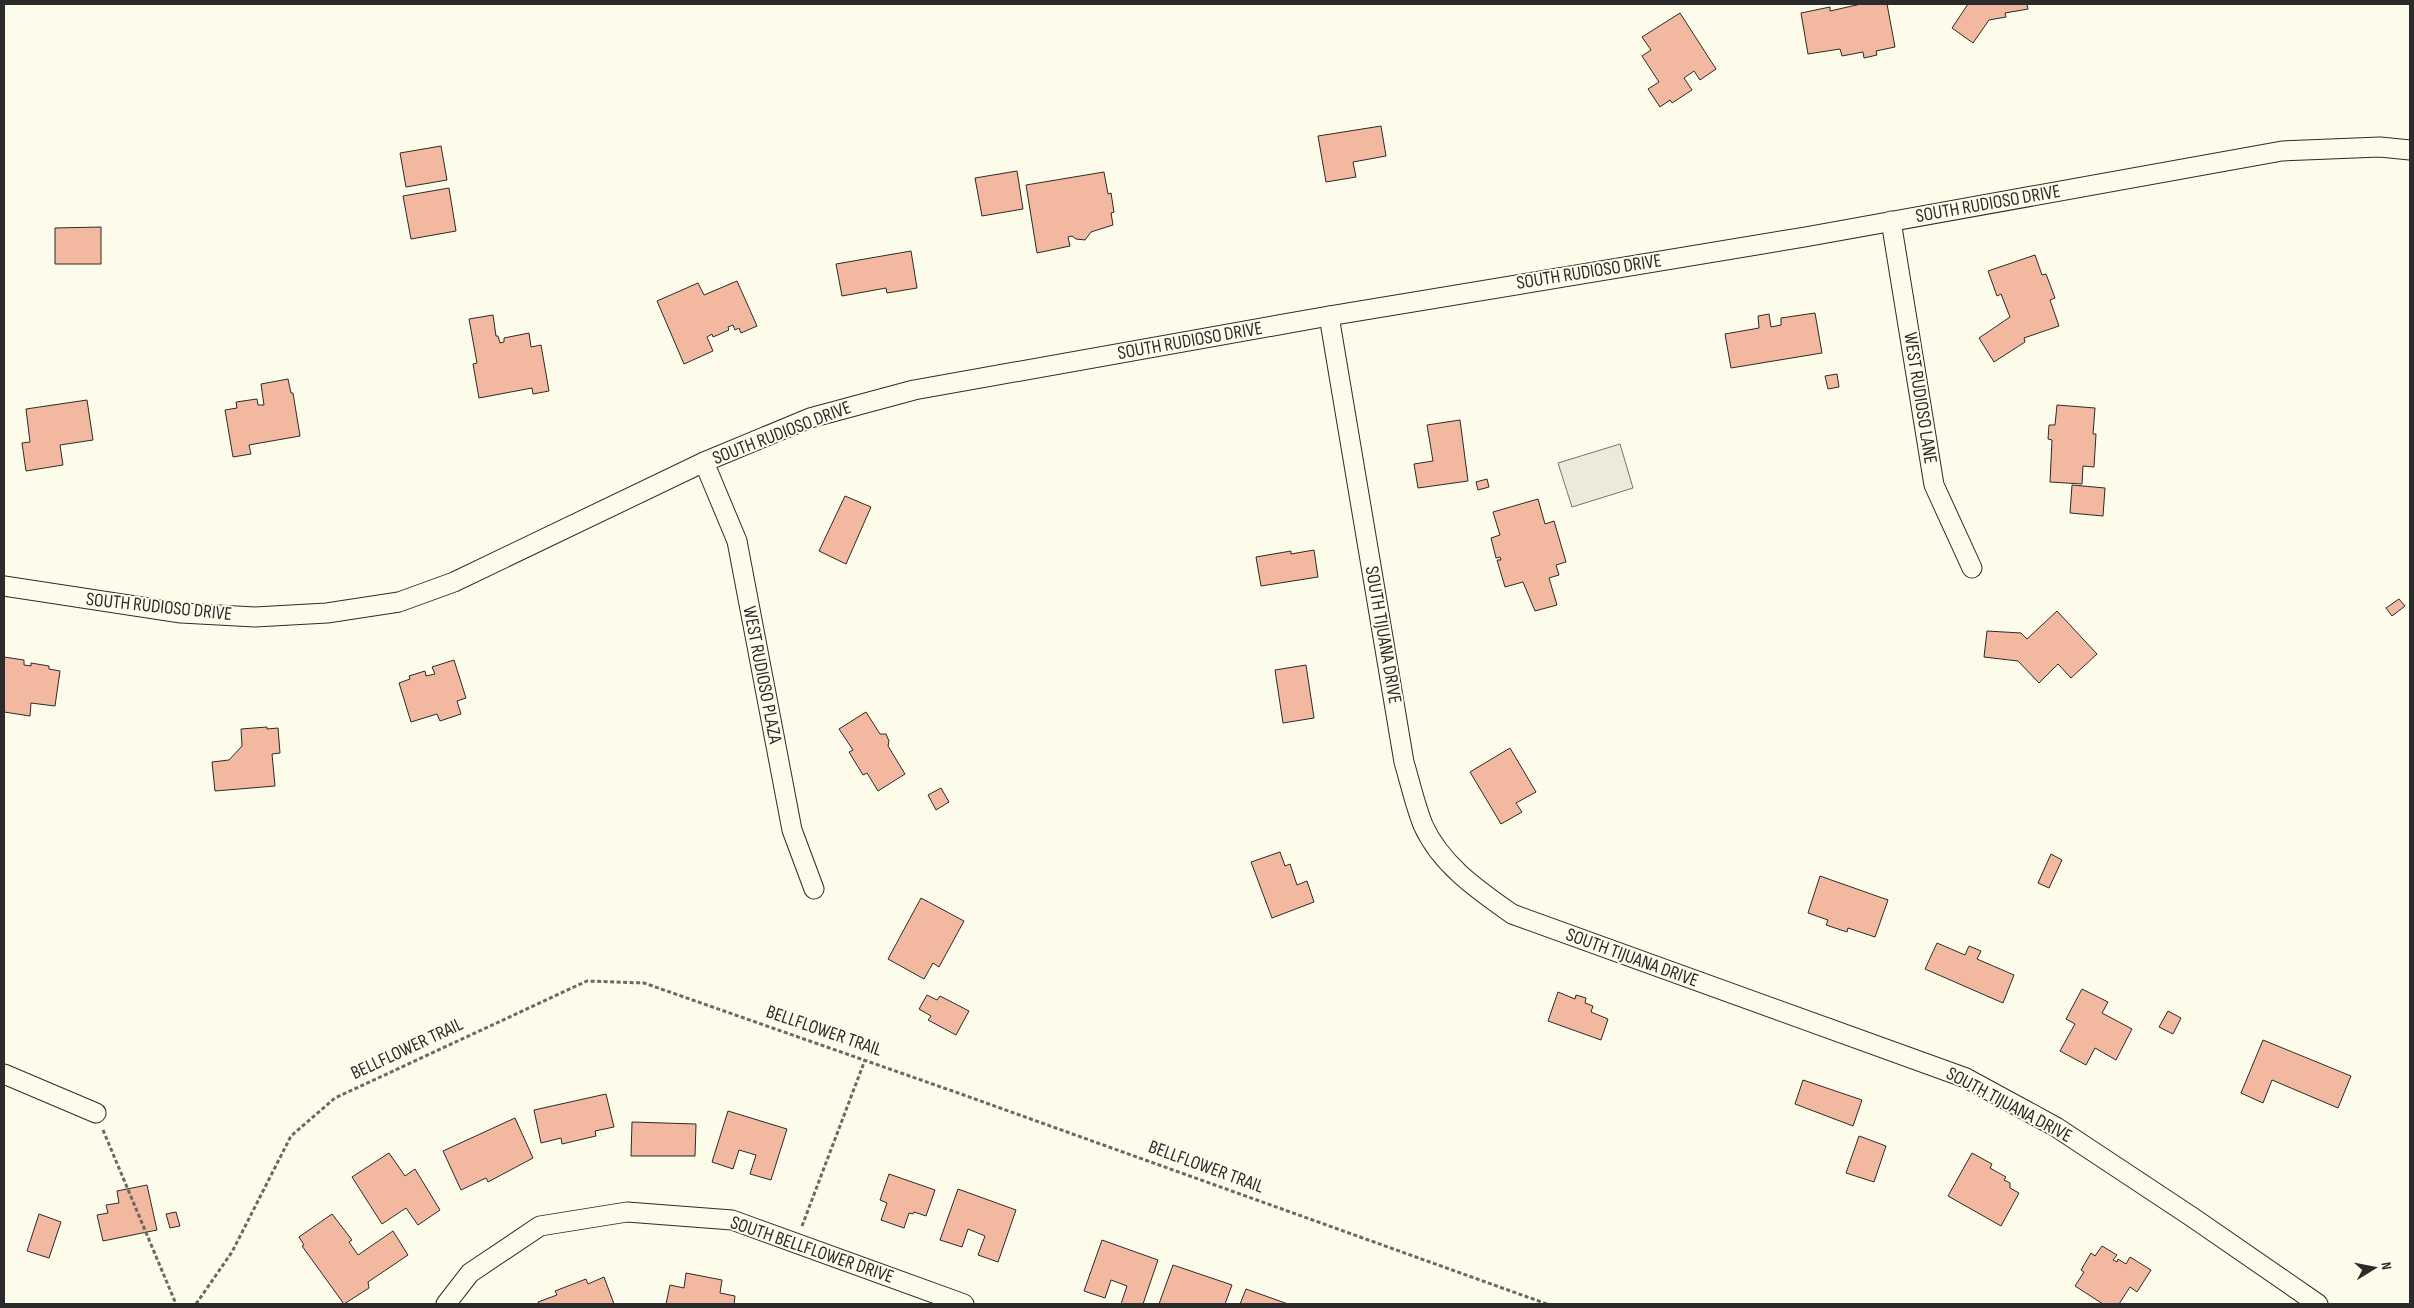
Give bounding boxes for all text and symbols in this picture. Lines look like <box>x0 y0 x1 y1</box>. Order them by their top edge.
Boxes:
street label: SOUTH RUDIOSO DRIVE <box>1914 180 2062 228</box>
street label: SOUTH RUDIOSO DRIVE <box>1515 249 1663 295</box>
street label: SOUTH RUDIOSO DRIVE <box>1116 317 1264 365</box>
street label: WEST RUDIOSO LANE <box>1898 331 1942 465</box>
street label: SOUTH RUDIOSO DRIVE <box>709 396 855 470</box>
street label: SOUTH TIJUANA DRIVE <box>1360 564 1406 706</box>
street label: SOUTH RUDIOSO DRIVE <box>85 588 233 626</box>
street label: WEST RUDIOSO PLAZA <box>737 604 787 747</box>
street label: SOUTH TIJUANA DRIVE <box>1563 923 1701 993</box>
street label: BELLFLOWER TRAIL <box>763 1000 885 1062</box>
street label: BELLFLOWER TRAIL <box>347 1013 467 1085</box>
street label: SOUTH TIJUANA DRIVE <box>1942 1062 2076 1148</box>
street label: BELLFLOWER TRAIL <box>1145 1135 1267 1199</box>
street label: SOUTH BELLFLOWER DRIVE <box>727 1211 897 1289</box>
north arrow <box>2349 1243 2399 1293</box>
text: N <box>2377 1261 2395 1271</box>

